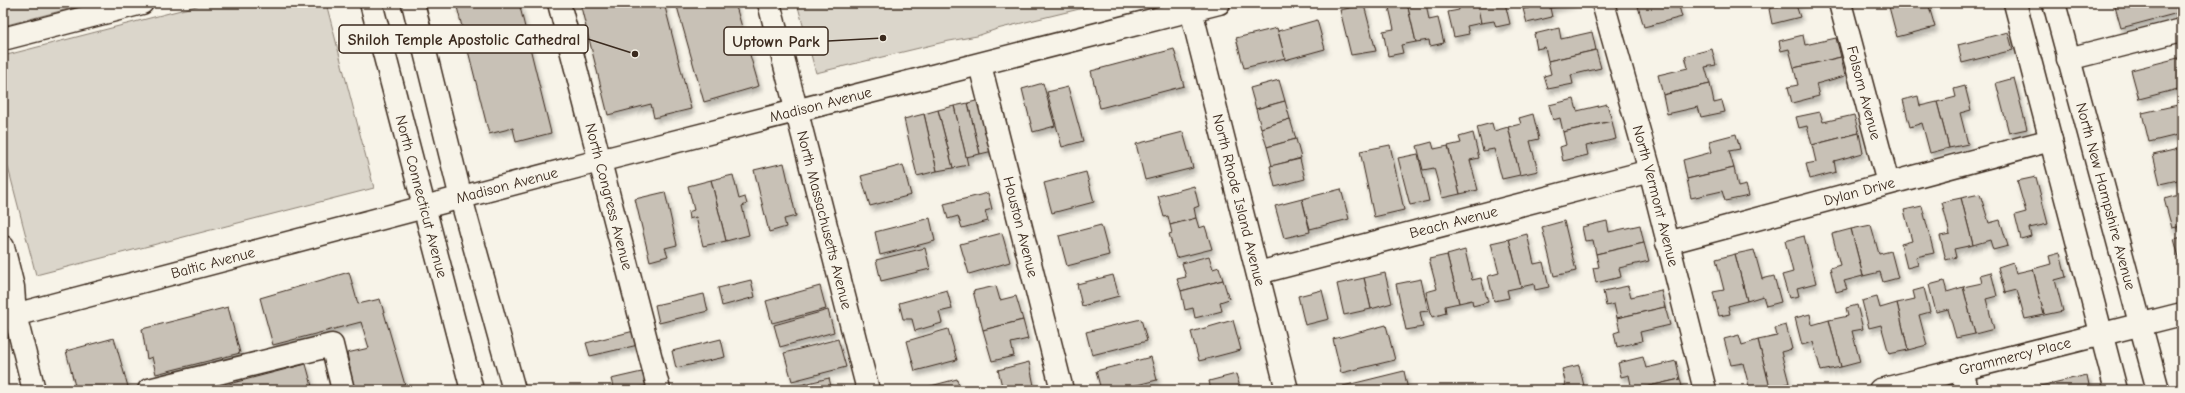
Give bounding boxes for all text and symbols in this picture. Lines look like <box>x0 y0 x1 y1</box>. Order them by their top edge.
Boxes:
callout: Shiloh Temple Apostolic Cathedral <box>339 25 588 53</box>
callout: Uptown Park <box>724 27 828 55</box>
text: Shiloh Temple Apostolic Cathedral <box>348 31 580 49</box>
text: Uptown Park <box>732 33 820 51</box>
street label: Folsom Avenue <box>1843 44 1885 142</box>
street label: Madison Avenue <box>768 83 874 126</box>
street label: North New Hampshire Avenue <box>2072 101 2140 292</box>
street label: North Rhode Island Avenue <box>1209 112 1269 288</box>
street label: North Connecticut Avenue <box>392 113 451 280</box>
street label: North Congress Avenue <box>581 121 637 272</box>
street label: North Vermont Avenue <box>1629 123 1683 269</box>
street label: North Massachusetts Avenue <box>793 129 856 312</box>
street label: Madison Avenue <box>454 163 560 207</box>
street label: Dylan Drive <box>1822 173 1897 210</box>
street label: Houston Avenue <box>999 175 1042 280</box>
street label: Beach Avenue <box>1407 202 1500 242</box>
street label: Baltic Avenue <box>169 243 257 282</box>
street label: Grammercy Place <box>1957 333 2073 379</box>

